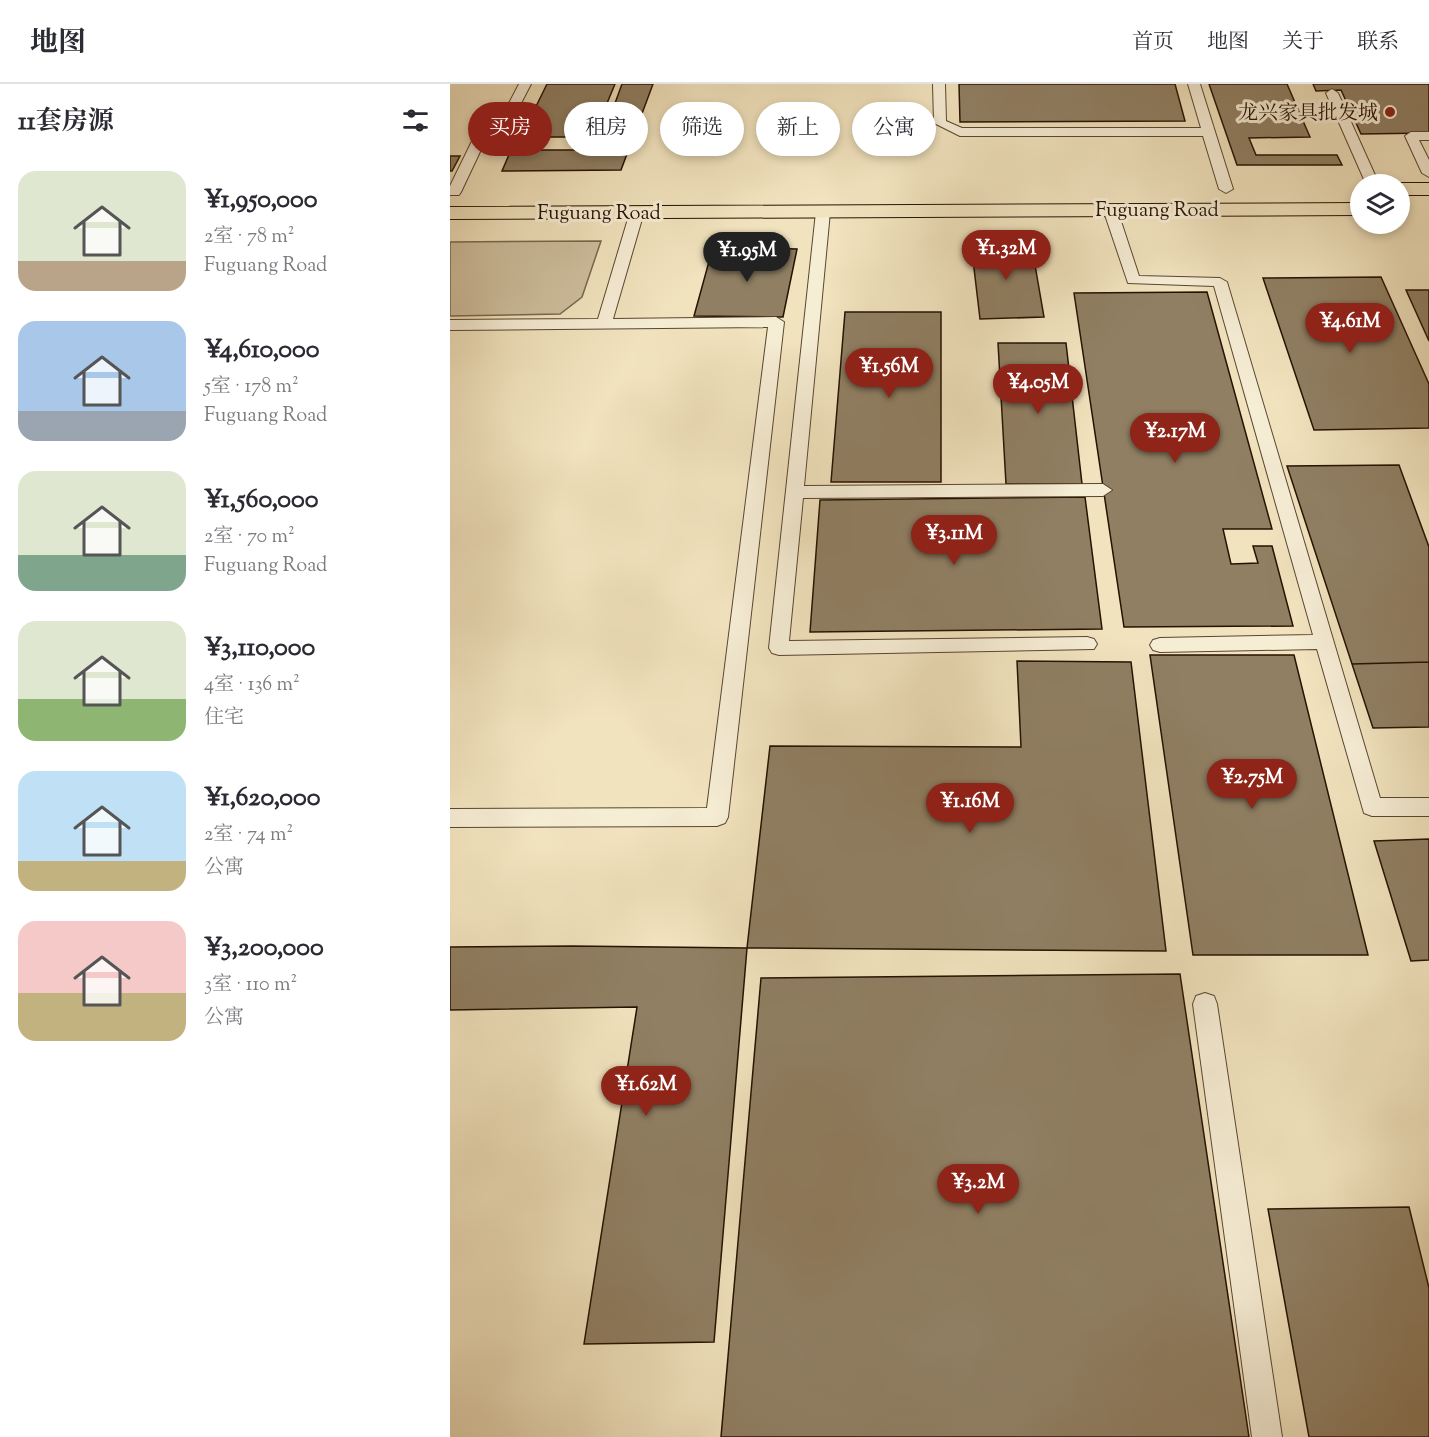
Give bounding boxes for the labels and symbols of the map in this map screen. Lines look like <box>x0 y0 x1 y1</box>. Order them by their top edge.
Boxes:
place label: 龙兴家具批发城 <box>1238 100 1378 129</box>
marker: 龙兴家具批发城 <box>1383 105 1397 119</box>
street label: Fuguang Road <box>1095 197 1219 226</box>
street label: Fuguang Road <box>537 200 661 229</box>
pin: ¥1.32M <box>957 230 1055 281</box>
pin: ¥1.95M <box>698 232 796 283</box>
pin: ¥4.61M <box>1301 303 1399 354</box>
pin: ¥1.56M <box>840 348 938 399</box>
pin: ¥4.05M <box>989 364 1087 415</box>
pin: ¥2.17M <box>1126 413 1224 464</box>
pin: ¥3.11M <box>905 515 1003 566</box>
pin: ¥2.75M <box>1203 759 1301 810</box>
pin: ¥1.16M <box>921 783 1019 834</box>
pin: ¥1.62M <box>597 1066 695 1117</box>
pin: ¥3.2M <box>936 1164 1020 1215</box>

